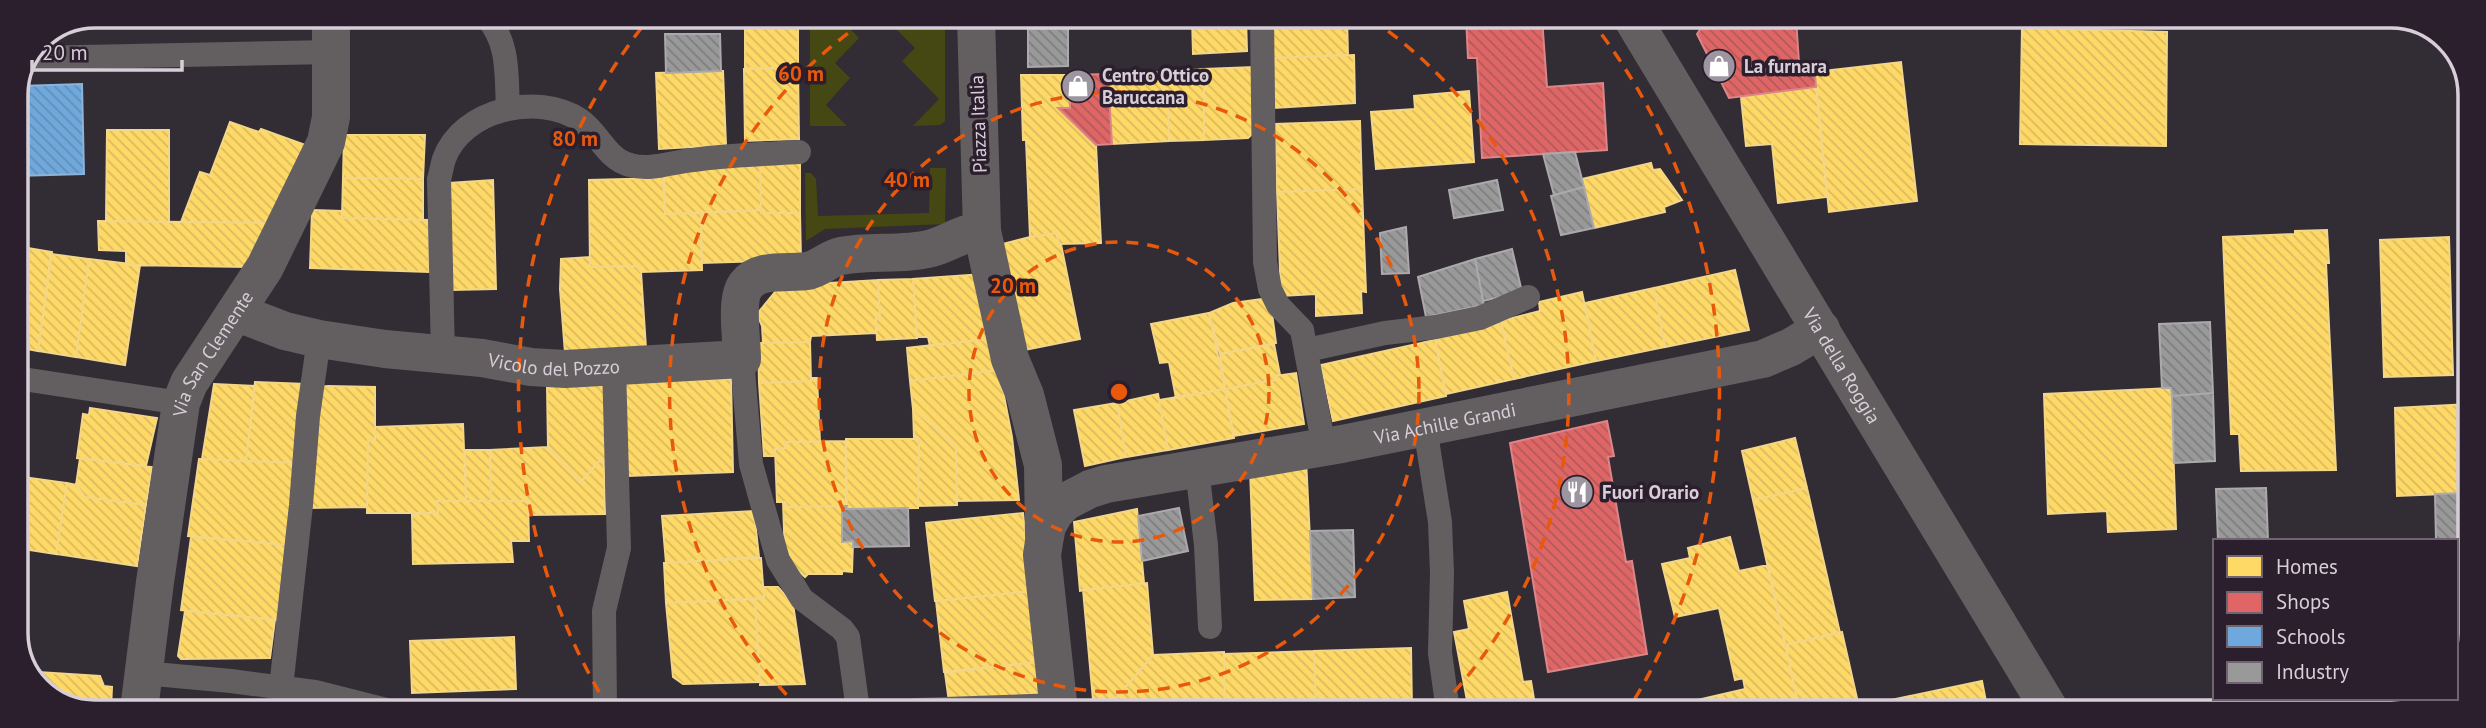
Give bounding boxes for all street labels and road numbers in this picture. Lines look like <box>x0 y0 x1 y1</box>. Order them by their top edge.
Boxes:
street label: Piazza Italia <box>964 75 992 173</box>
street label: Via San Clemente <box>167 286 258 419</box>
street label: Via della Roggia <box>1797 302 1886 428</box>
street label: Vicolo del Pozzo <box>485 347 620 381</box>
street label: Via Achille Grandi <box>1371 397 1518 449</box>

